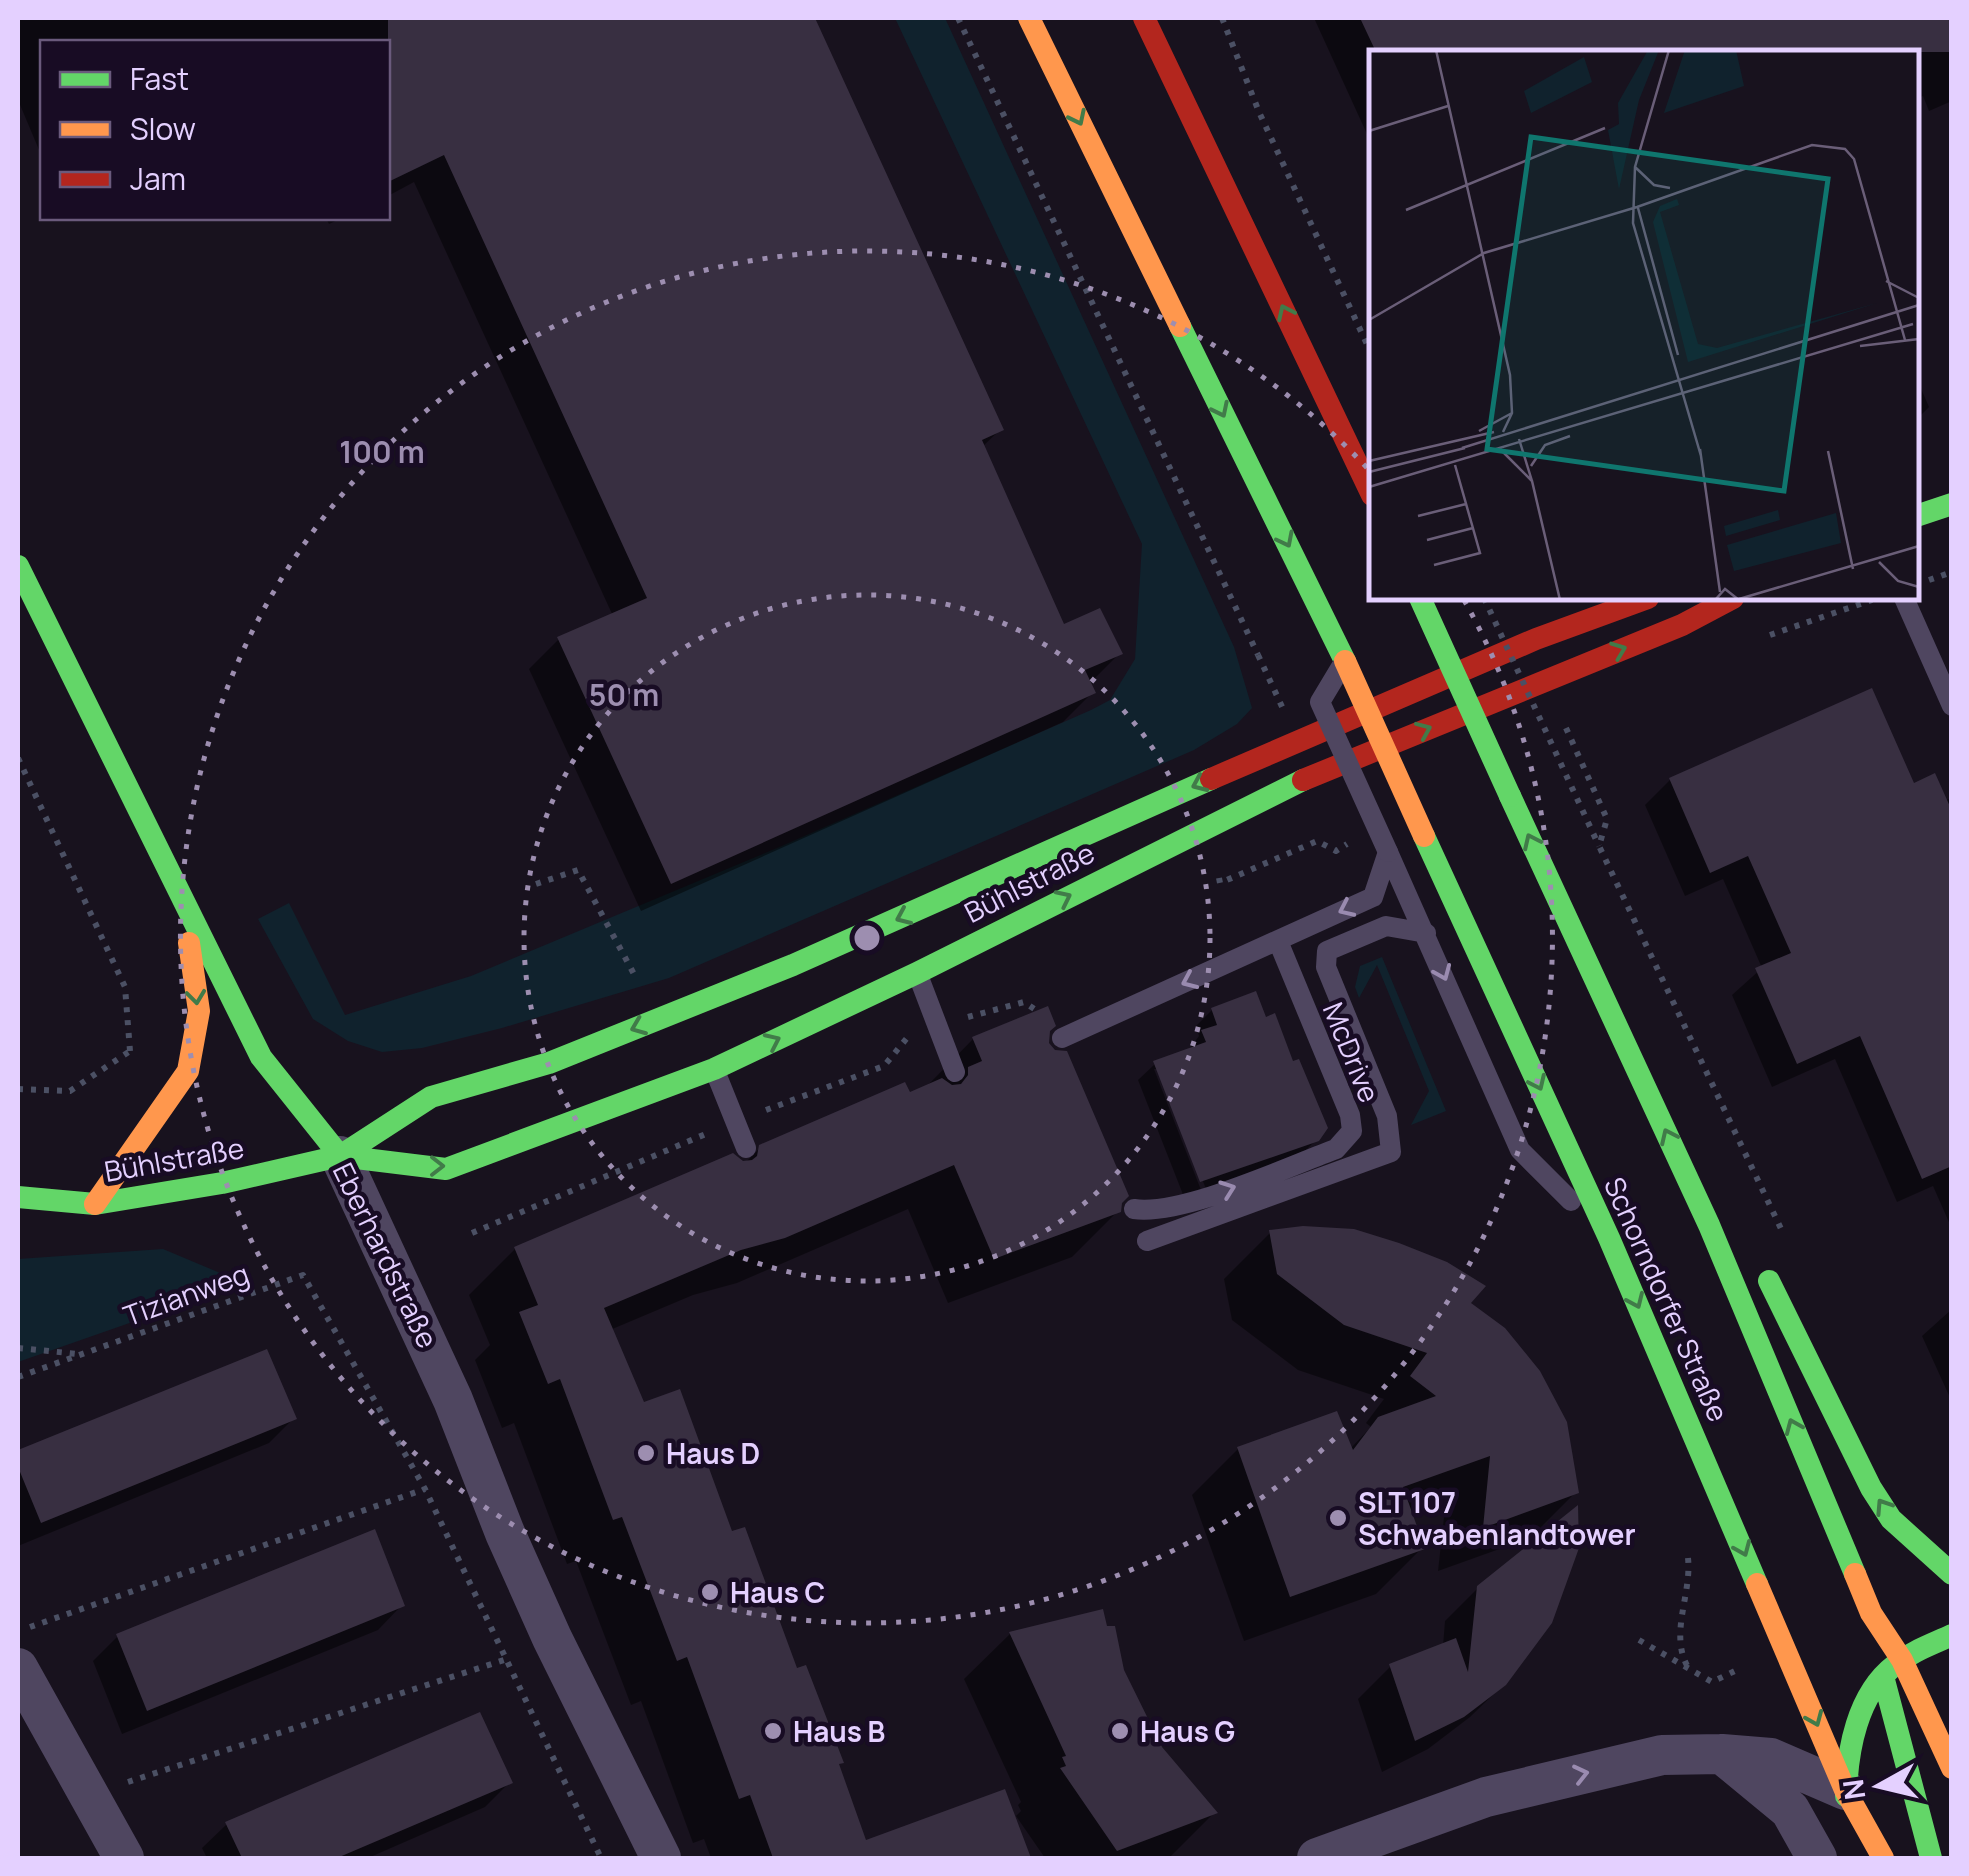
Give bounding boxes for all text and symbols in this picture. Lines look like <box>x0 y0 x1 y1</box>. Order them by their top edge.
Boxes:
legend <box>40 40 390 220</box>
inset map <box>1369 50 1919 600</box>
text: Fast <box>130 58 189 99</box>
one-way arrow <box>1066 107 1086 125</box>
text: Slow <box>130 108 196 149</box>
text: Jam <box>130 158 186 199</box>
one-way arrow <box>1277 304 1297 322</box>
one-way arrow <box>1209 399 1229 417</box>
text: 100 m <box>339 431 425 472</box>
one-way arrow <box>1274 530 1294 548</box>
one-way arrow <box>1609 642 1626 662</box>
text: 50 m <box>589 674 659 715</box>
one-way arrow <box>1413 722 1431 742</box>
one-way arrow <box>1191 772 1209 792</box>
street label: Bühlstraße <box>958 833 1100 931</box>
one-way arrow <box>1523 834 1543 852</box>
one-way arrow <box>1054 890 1072 910</box>
one-way arrow <box>1339 897 1357 917</box>
one-way arrow <box>895 905 913 925</box>
centre of rings <box>849 920 885 956</box>
one-way arrow <box>1431 963 1451 981</box>
one-way arrow <box>1181 969 1199 989</box>
one-way arrow <box>185 989 206 1005</box>
street label: McDrive <box>1315 996 1389 1108</box>
one-way arrow <box>630 1016 647 1036</box>
one-way arrow <box>762 1034 780 1054</box>
one-way arrow <box>1525 1073 1545 1091</box>
street label: Bühlstraße <box>101 1128 247 1190</box>
one-way arrow <box>1660 1128 1680 1146</box>
one-way arrow <box>430 1155 445 1177</box>
street label: Eberhardstraße <box>325 1156 447 1354</box>
street label: Schorndorfer Straße <box>1596 1171 1738 1427</box>
one-way arrow <box>1218 1180 1235 1201</box>
street label: Tizianweg <box>118 1254 254 1334</box>
one-way arrow <box>1624 1290 1644 1308</box>
one-way arrow <box>1785 1418 1805 1436</box>
place label: Haus D <box>666 1434 760 1472</box>
marker: Haus D <box>635 1442 657 1464</box>
place label: SLT 107 Schwabenlandtower <box>1358 1483 1636 1553</box>
one-way arrow <box>1876 1499 1895 1517</box>
marker: SLT 107 Schwabenlandtower <box>1327 1507 1349 1529</box>
one-way arrow <box>1731 1539 1751 1557</box>
place label: Haus C <box>730 1573 825 1611</box>
marker: Haus C <box>699 1581 721 1603</box>
one-way arrow <box>1803 1709 1823 1727</box>
place label: Haus B <box>793 1712 885 1750</box>
place label: Haus G <box>1140 1712 1235 1750</box>
marker: Haus B <box>762 1720 784 1742</box>
marker: Haus G <box>1109 1720 1131 1742</box>
north arrow <box>1829 1736 1929 1836</box>
one-way arrow <box>1572 1765 1589 1786</box>
text: N <box>1833 1777 1873 1802</box>

